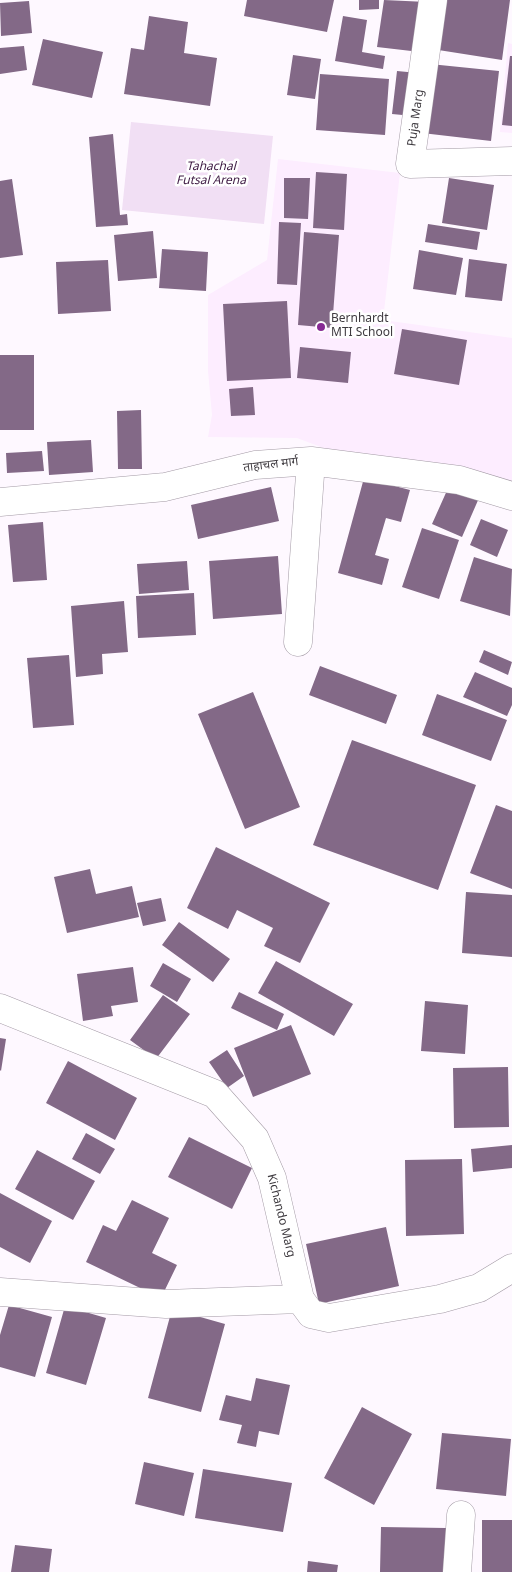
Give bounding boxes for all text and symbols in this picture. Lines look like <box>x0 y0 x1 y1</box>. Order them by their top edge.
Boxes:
street label: Puja Marg <box>406 89 428 147</box>
park label: Tahachal Futsal Arena <box>176 161 246 189</box>
place label: Bernhardt MTI School <box>331 313 393 341</box>
marker: Bernhardt MTI School <box>315 321 327 333</box>
street label: ताहाचल मार्ग <box>243 455 299 477</box>
street label: Kichando Marg <box>263 1173 297 1259</box>

